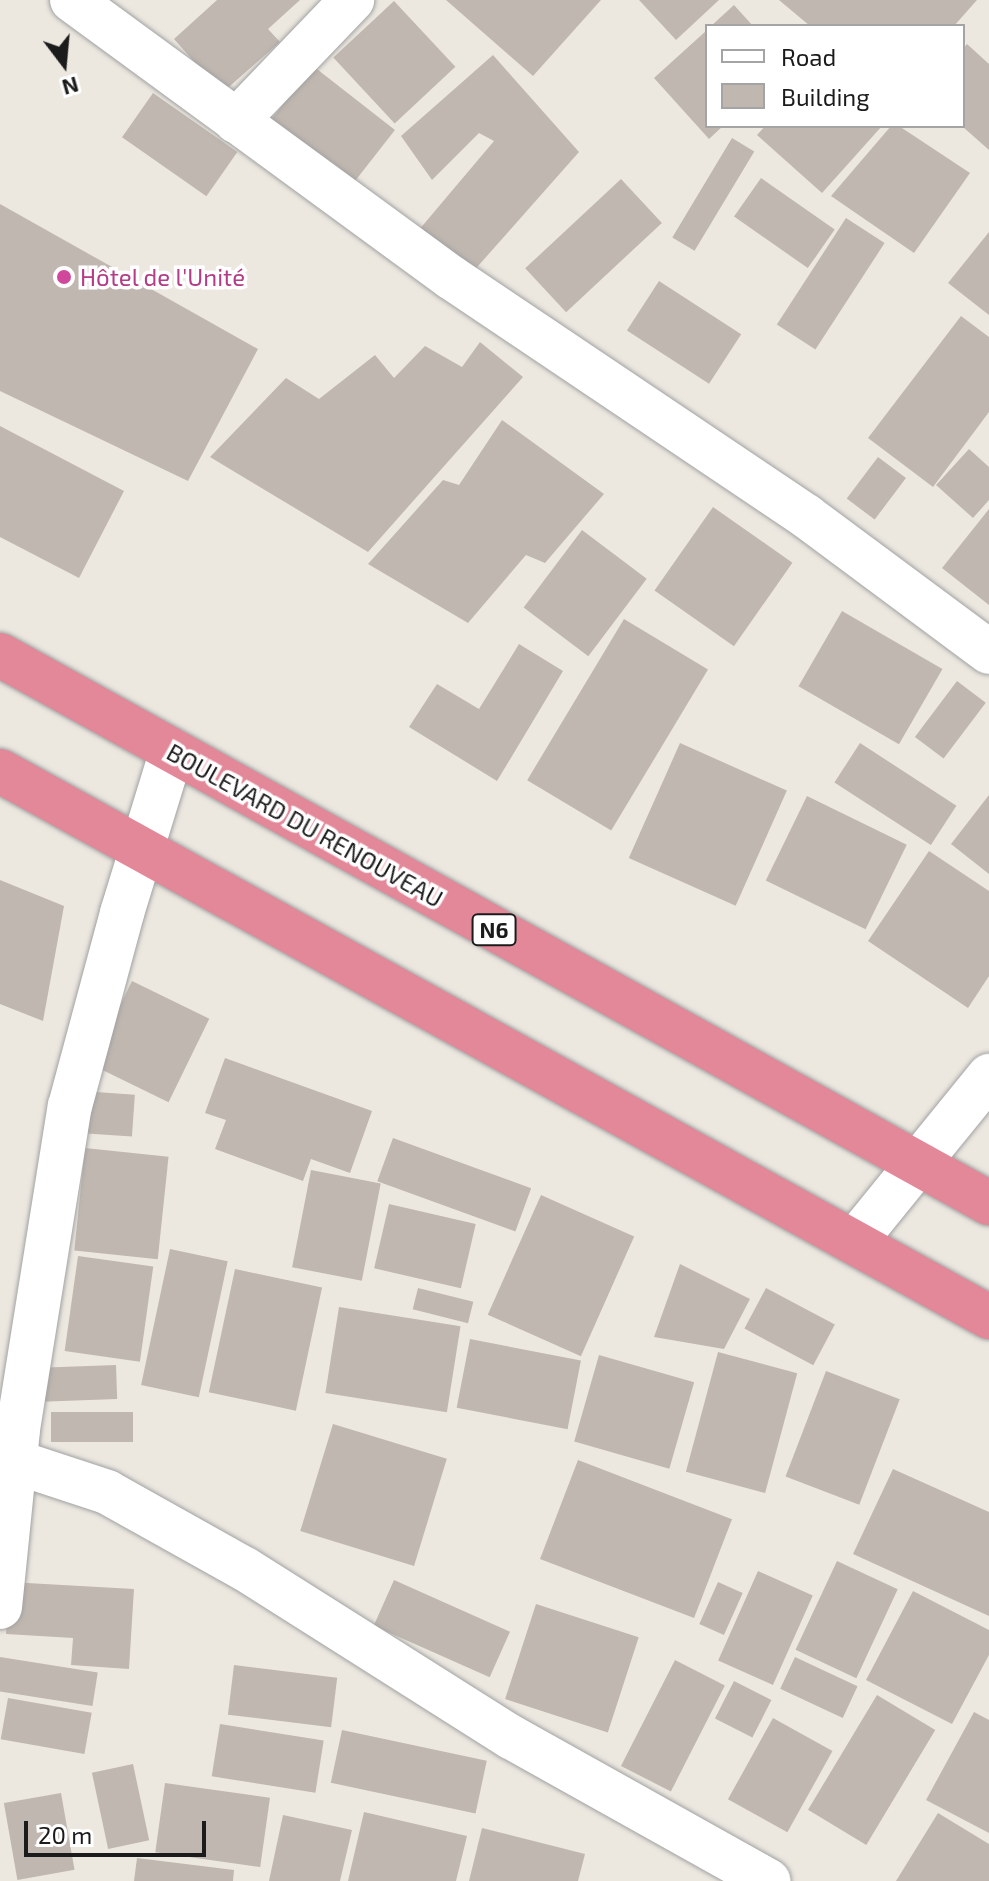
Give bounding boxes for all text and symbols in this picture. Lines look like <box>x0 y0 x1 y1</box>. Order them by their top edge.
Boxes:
north arrow <box>24 24 104 104</box>
legend <box>705 24 965 128</box>
text: Road <box>781 42 836 71</box>
text: N <box>59 72 82 102</box>
text: Building <box>781 82 870 111</box>
place label: Hôtel de l'Unité <box>80 263 246 291</box>
marker: Hôtel de l'Unité <box>55 268 73 286</box>
street label: BOULEVARD DU RENOUVEAU <box>162 737 448 913</box>
road number: N6 <box>470 912 518 948</box>
scale bar <box>28 1805 210 1855</box>
text: 20 m <box>38 1820 92 1849</box>

